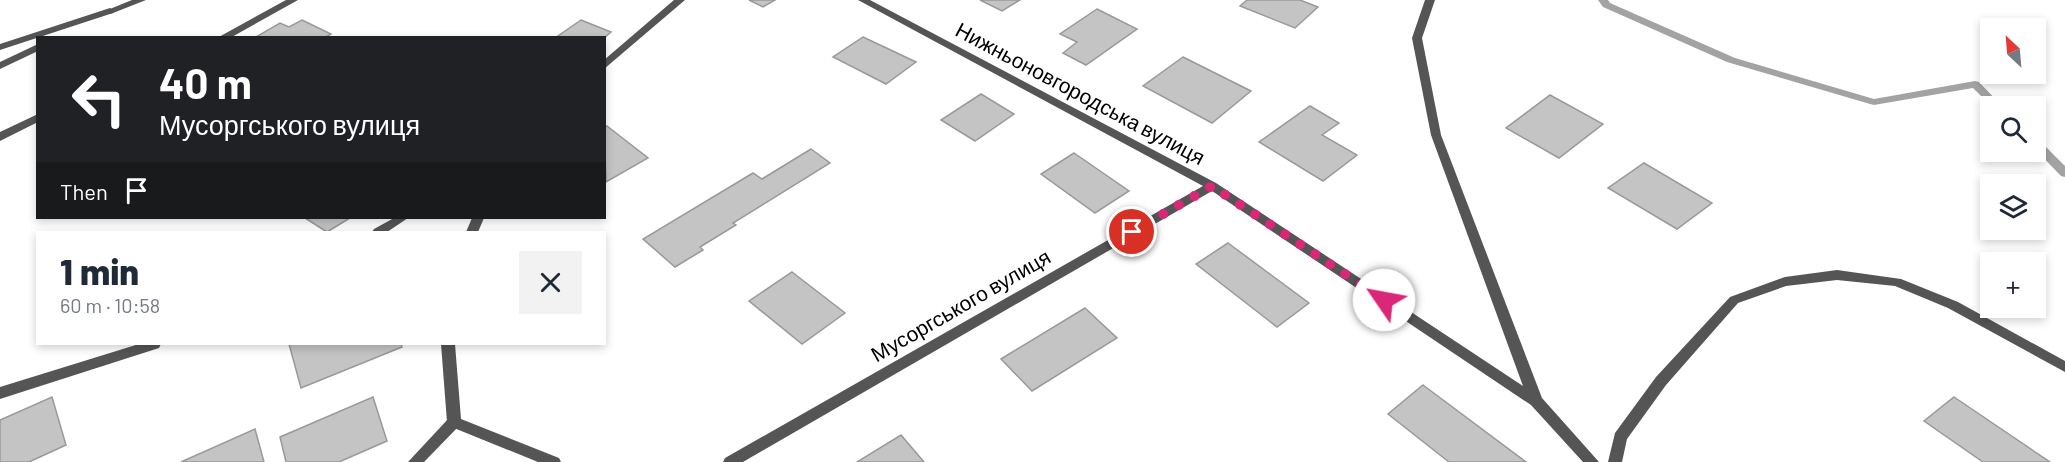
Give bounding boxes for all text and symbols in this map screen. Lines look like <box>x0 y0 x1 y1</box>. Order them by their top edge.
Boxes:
street label: Нижньоновгородська вулиця <box>952 16 1210 169</box>
north arrow <box>1980 18 2046 84</box>
map controls <box>1980 18 2046 318</box>
text: 40 m <box>159 57 252 107</box>
icon: left <box>60 60 138 138</box>
button: search <box>1980 96 2046 162</box>
text: Мусоргського вулиця <box>159 108 420 140</box>
icon: arrive <box>120 174 153 207</box>
button: layers <box>1980 174 2046 240</box>
text: Then <box>60 178 108 204</box>
pin <box>1106 206 1157 257</box>
icon: arrive <box>1115 215 1148 248</box>
street label: Мусоргського вулиця <box>866 243 1054 366</box>
text: 1 min <box>60 249 139 292</box>
button: close <box>519 251 582 314</box>
button: + <box>1980 252 2046 318</box>
position arrow <box>1352 268 1416 332</box>
text: 60 m · 10:58 <box>60 293 160 317</box>

